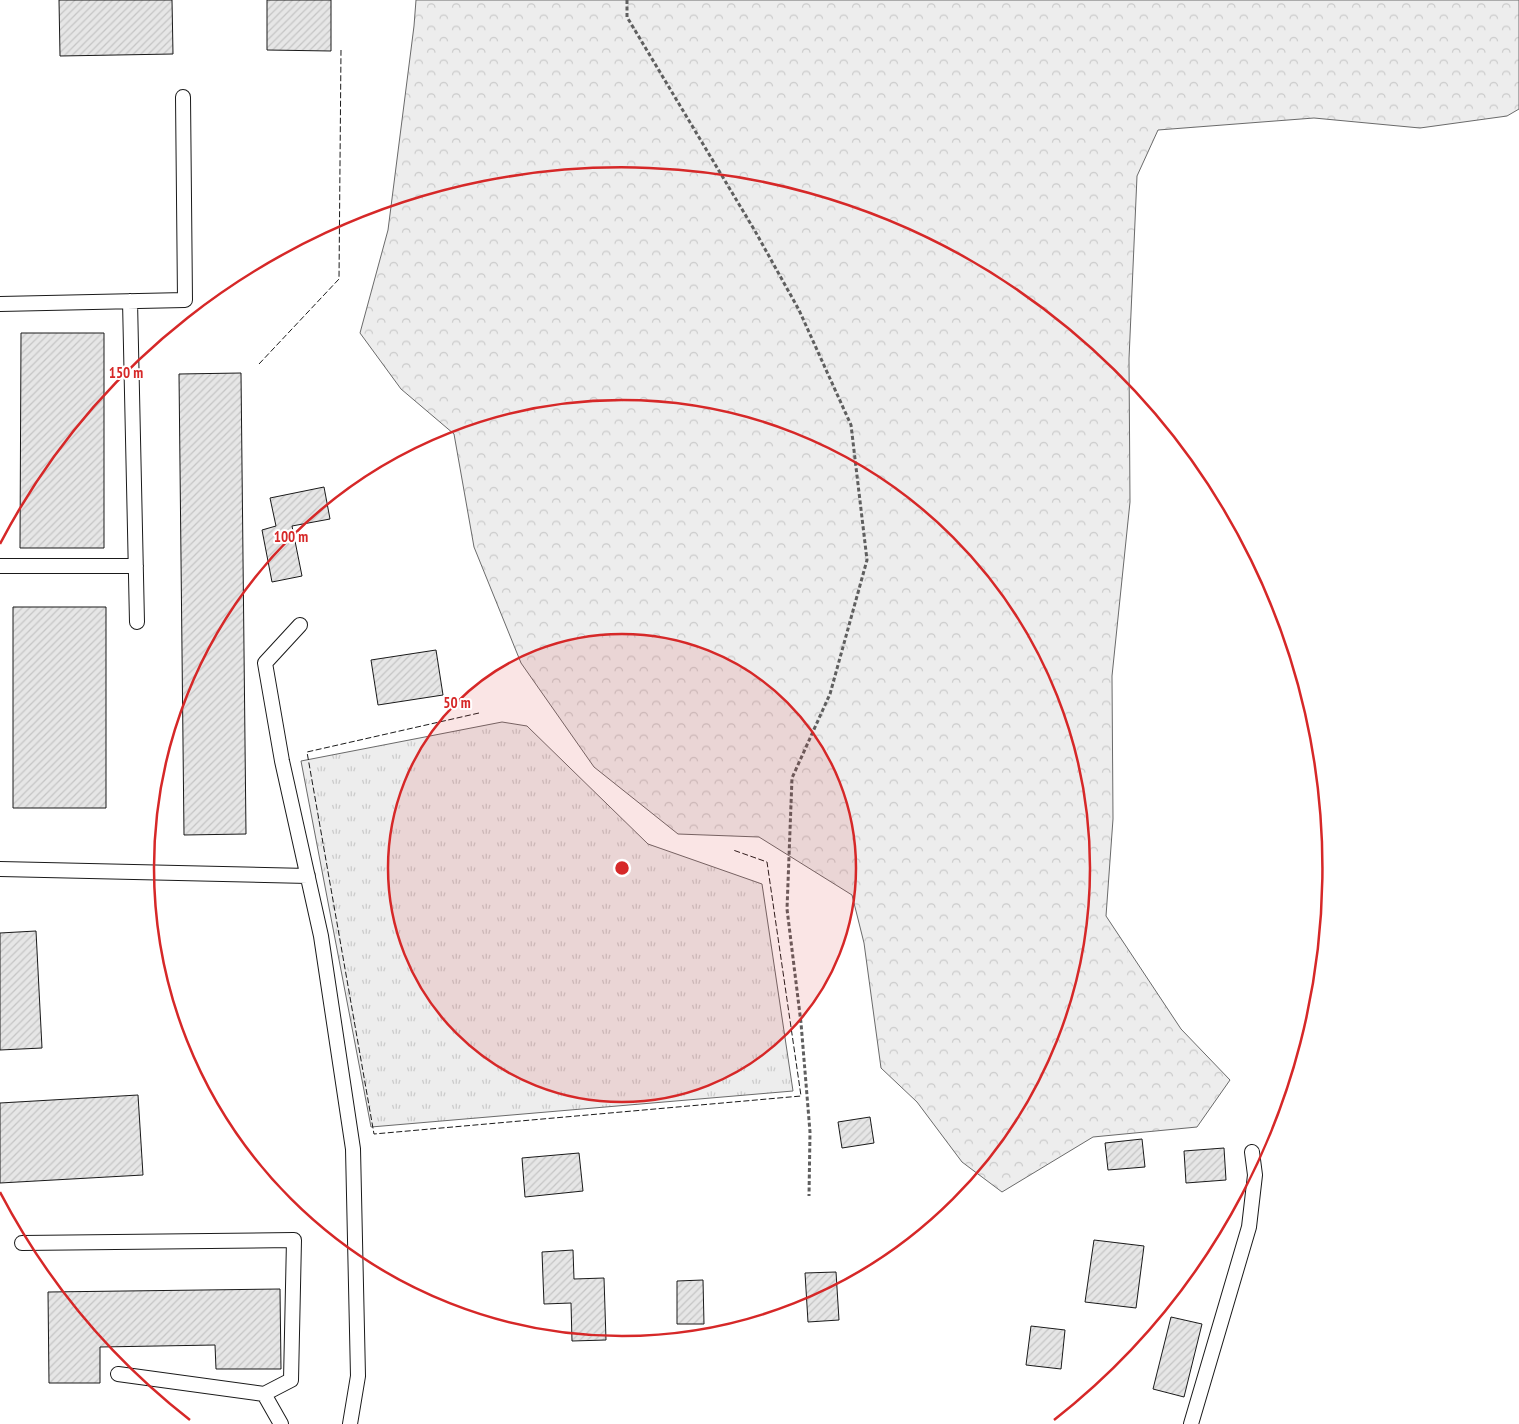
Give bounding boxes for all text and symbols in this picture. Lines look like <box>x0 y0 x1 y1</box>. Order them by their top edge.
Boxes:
text: 150 m <box>109 363 143 382</box>
text: 100 m <box>274 527 308 546</box>
text: 50 m <box>443 693 471 712</box>
centre of rings <box>613 859 631 877</box>

